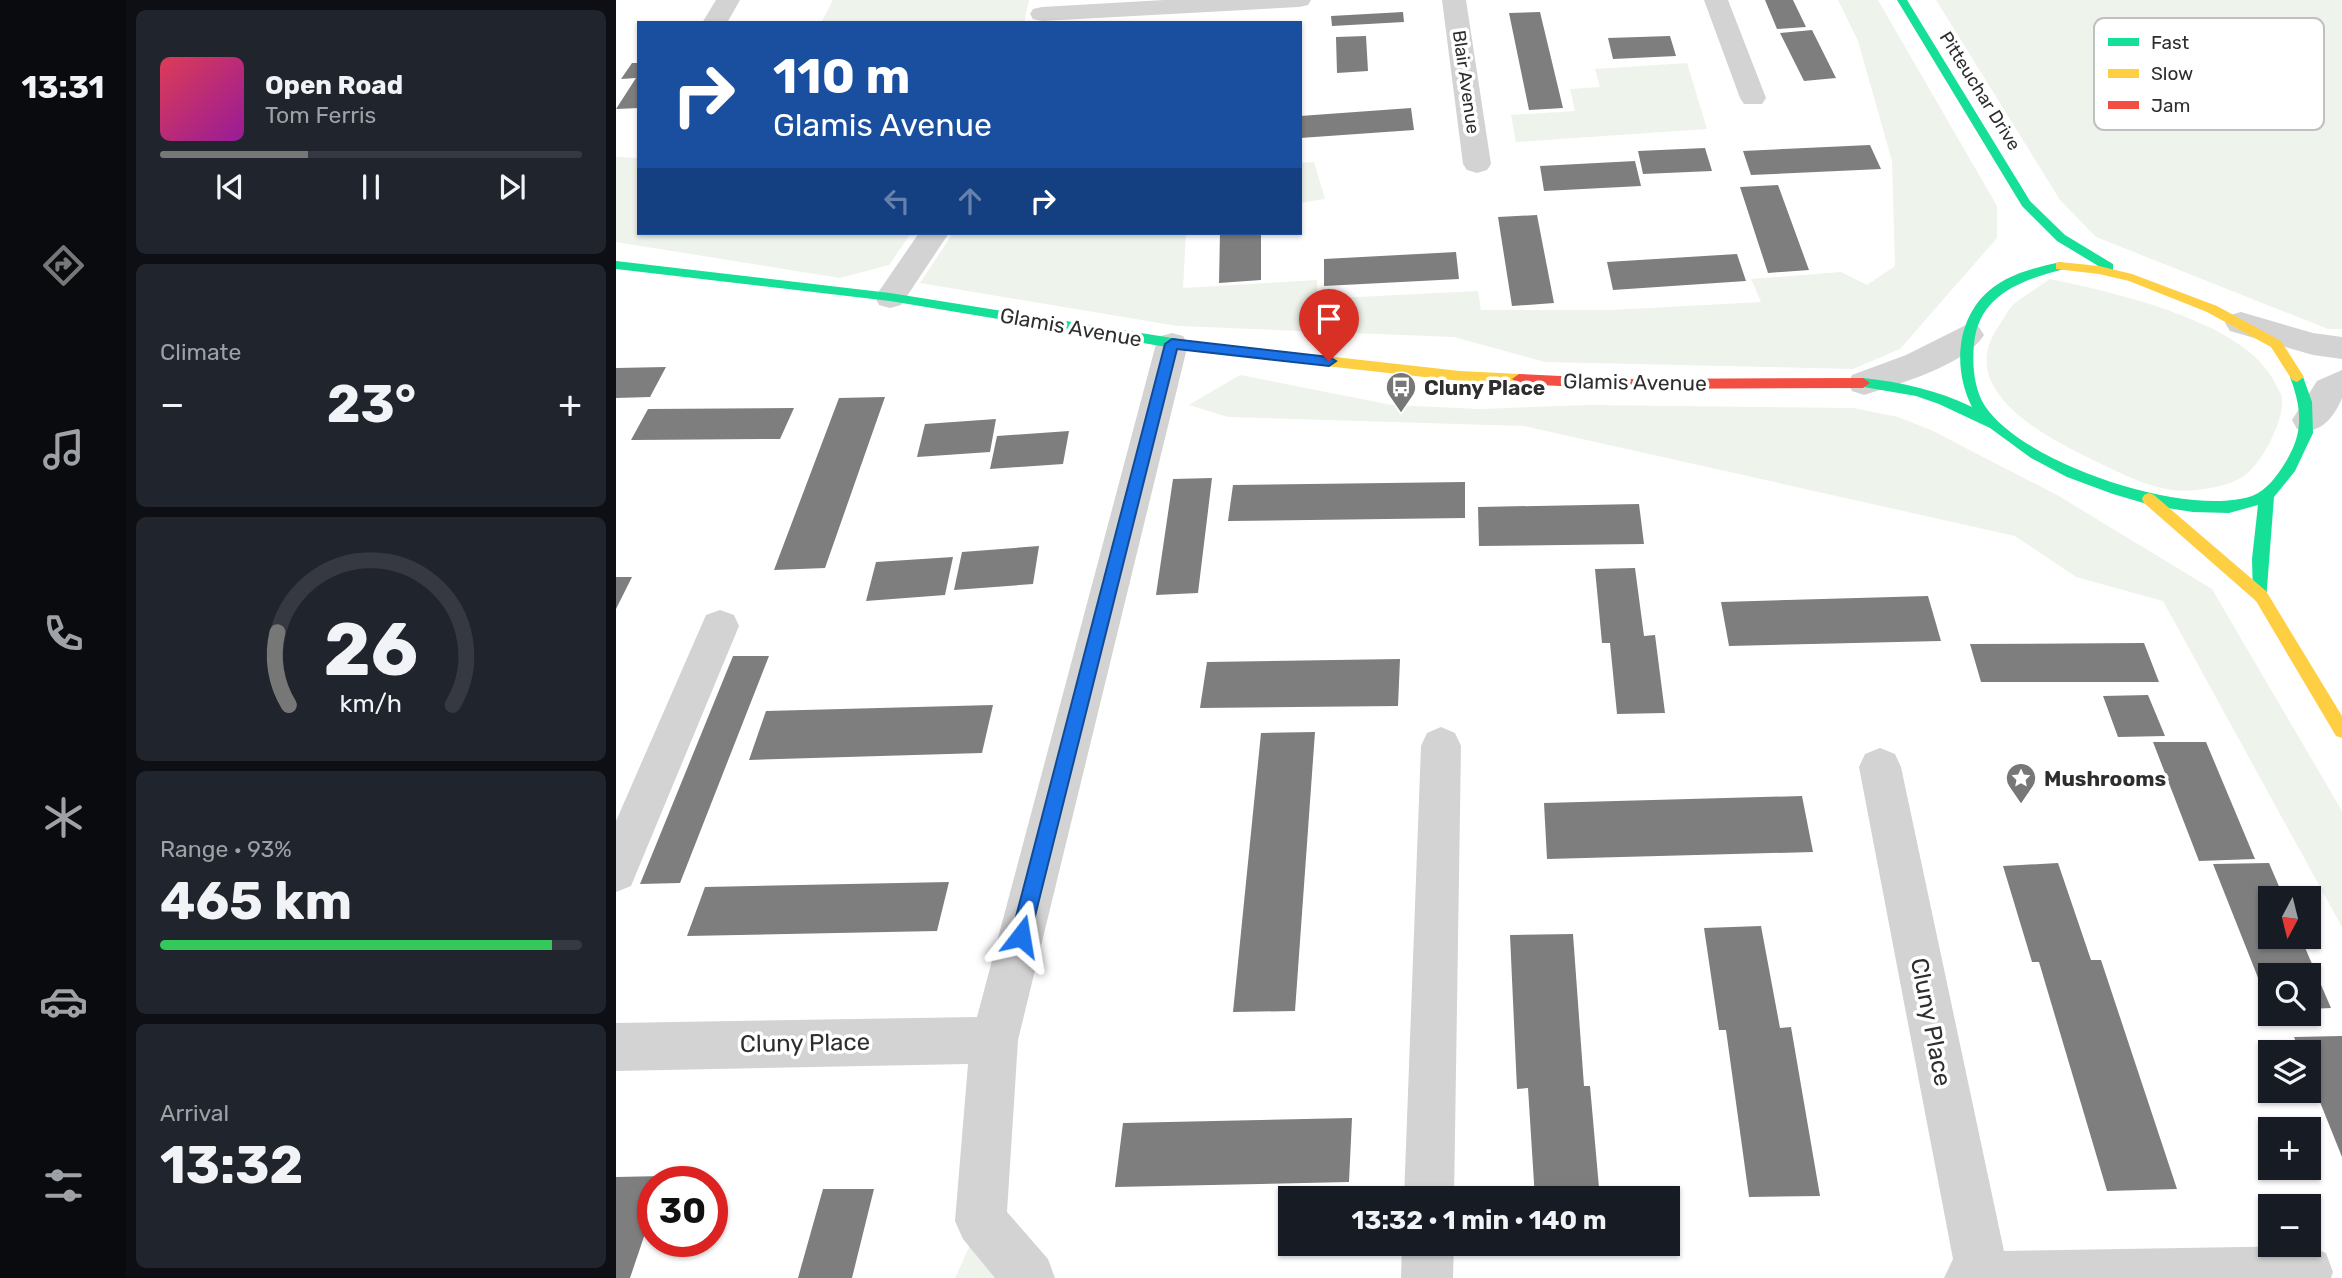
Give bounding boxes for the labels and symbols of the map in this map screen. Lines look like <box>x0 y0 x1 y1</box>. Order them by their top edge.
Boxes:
legend <box>2094 18 2324 130</box>
street label: Pitteuchar Drive <box>1935 28 2025 154</box>
street label: Blair Avenue <box>1448 29 1484 135</box>
text: Fast <box>2151 31 2190 54</box>
text: Slow <box>2151 62 2193 85</box>
text: Jam <box>2151 94 2190 117</box>
pin <box>1299 289 1359 361</box>
street label: Glamis Avenue <box>998 302 1144 352</box>
street label: Glamis Avenue <box>1563 368 1707 396</box>
bus stop icon: Cluny Place <box>1384 370 1418 414</box>
place label: Cluny Place <box>1424 375 1545 400</box>
place icon: Mushrooms <box>2004 761 2038 805</box>
place label: Mushrooms <box>2044 766 2166 791</box>
north arrow <box>2258 886 2320 948</box>
position arrow <box>984 899 1058 973</box>
street label: Cluny Place <box>1905 955 1957 1089</box>
street label: Cluny Place <box>740 1028 870 1058</box>
speed limit sign: 30 <box>637 1166 728 1257</box>

